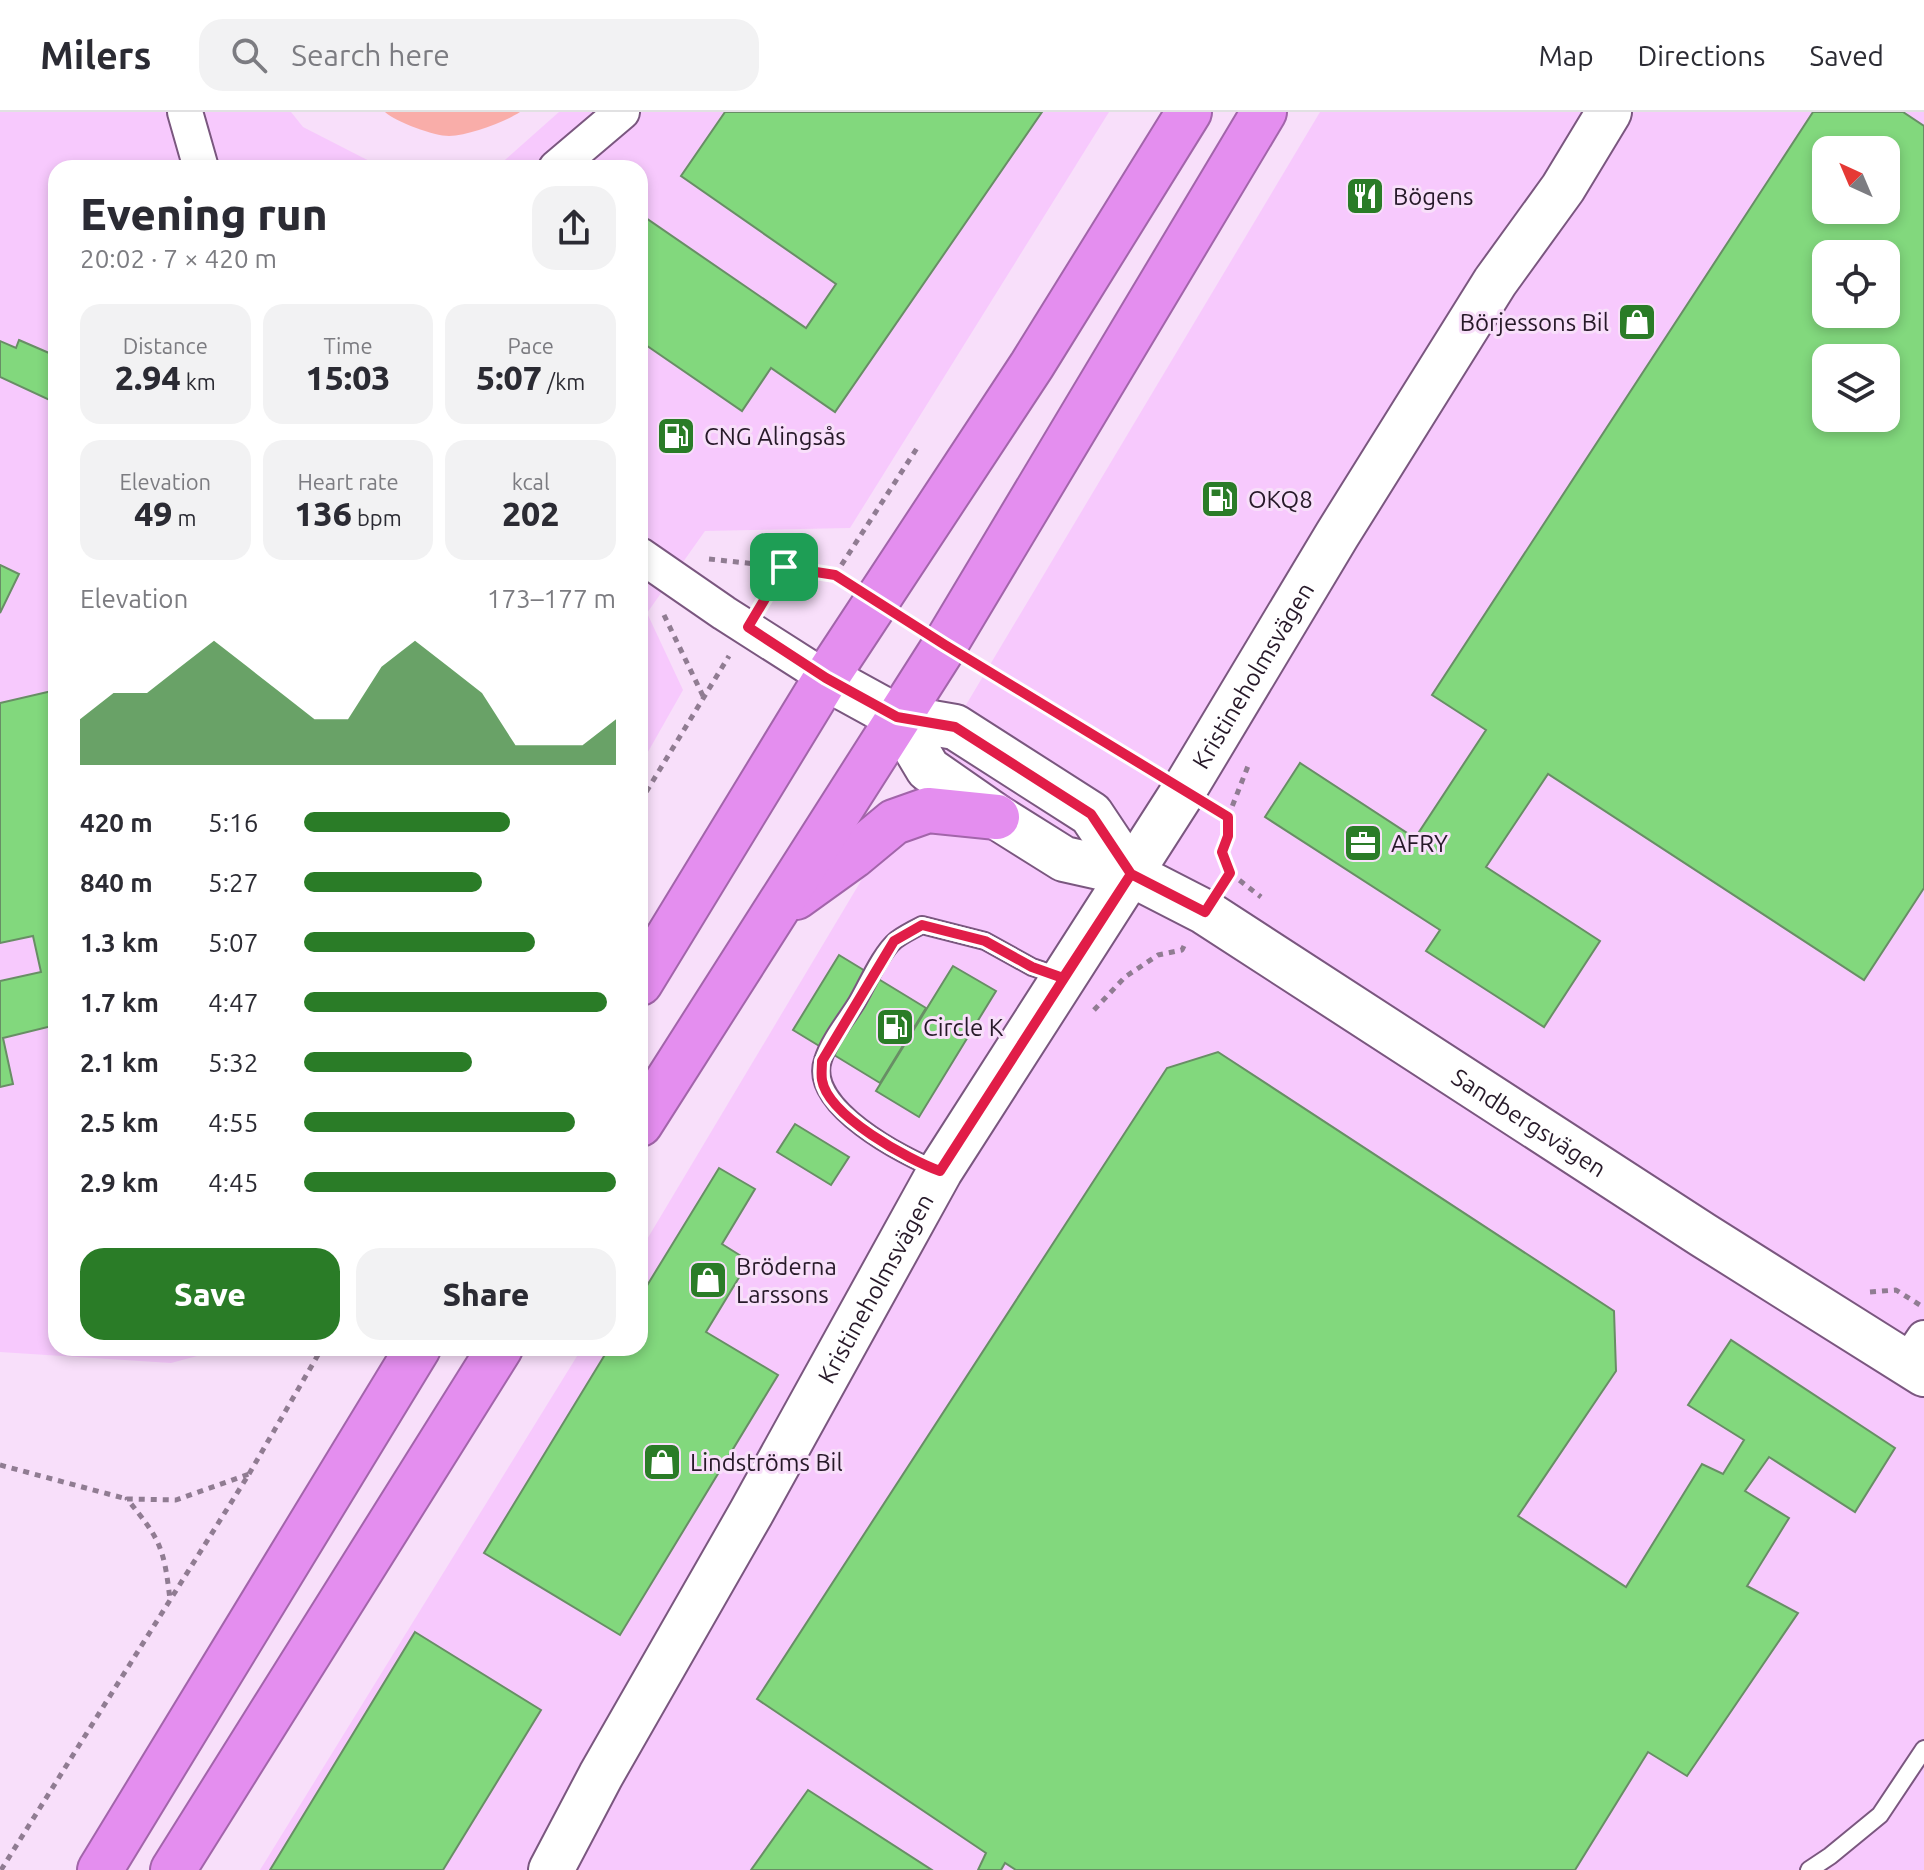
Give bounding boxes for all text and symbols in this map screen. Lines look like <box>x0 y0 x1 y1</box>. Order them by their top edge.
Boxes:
search box <box>199 19 759 91</box>
icon: search <box>227 33 271 77</box>
text: Milers <box>40 34 151 76</box>
text: Search here <box>291 38 450 72</box>
text: Map <box>1538 40 1594 71</box>
text: Directions <box>1638 40 1765 71</box>
text: Saved <box>1809 40 1884 71</box>
north arrow <box>1812 136 1900 224</box>
map controls <box>1812 136 1900 432</box>
restaurant icon: Bögens <box>1344 175 1386 217</box>
place label: Bögens <box>1393 183 1473 210</box>
button: share <box>532 186 616 270</box>
text: Evening run <box>80 189 328 238</box>
button: locate <box>1812 240 1900 328</box>
text: 20:02 · 7 × 420 m <box>80 244 277 273</box>
shop icon: Börjessons Bil <box>1616 301 1658 343</box>
place label: Börjessons Bil <box>1460 309 1609 336</box>
text: Distance <box>123 333 208 358</box>
text: Time <box>323 333 373 358</box>
text: Pace <box>507 333 554 358</box>
button: layers <box>1812 344 1900 432</box>
text: 2.94 <box>115 358 181 396</box>
text: 15:03 <box>305 358 391 396</box>
text: 5:07 <box>476 358 542 396</box>
text: km <box>181 369 216 394</box>
text: /km <box>542 369 585 394</box>
fuel station icon: CNG Alingsås <box>655 415 697 457</box>
place label: CNG Alingsås <box>704 423 846 450</box>
text: Elevation <box>119 469 211 494</box>
text: Heart rate <box>297 469 399 494</box>
text: kcal <box>512 469 550 494</box>
fuel station icon: OKQ8 <box>1199 478 1241 520</box>
place label: OKQ8 <box>1248 486 1313 513</box>
text: 49 <box>134 494 172 532</box>
text: 136 <box>294 494 352 532</box>
text: 202 <box>502 494 559 532</box>
text: m <box>172 505 197 530</box>
text: bpm <box>352 505 402 530</box>
pin <box>750 533 818 601</box>
icon: arrive <box>762 545 806 589</box>
street label: Kristineholmsvägen <box>1187 578 1319 773</box>
text: Elevation <box>80 584 188 613</box>
text: 173–177 m <box>487 584 616 613</box>
text: 420 m <box>80 808 153 837</box>
text: 5:16 <box>208 808 258 837</box>
office icon: AFRY <box>1342 822 1384 864</box>
place label: AFRY <box>1391 830 1448 857</box>
text: 840 m <box>80 868 153 897</box>
text: 5:27 <box>208 868 258 897</box>
text: 1.3 km <box>80 928 159 957</box>
text: 5:07 <box>208 928 258 957</box>
text: 1.7 km <box>80 988 159 1017</box>
text: 4:47 <box>208 988 258 1017</box>
fuel station icon: Circle K <box>874 1006 916 1048</box>
place label: Circle K <box>923 1014 1004 1041</box>
text: 2.1 km <box>80 1048 159 1077</box>
text: 5:32 <box>208 1048 258 1077</box>
street label: Sandbergsvägen <box>1447 1063 1611 1182</box>
text: 2.5 km <box>80 1108 159 1137</box>
text: 4:55 <box>208 1108 258 1137</box>
text: 2.9 km <box>80 1168 159 1197</box>
text: 4:45 <box>208 1168 258 1197</box>
street label: Kristineholmsvägen <box>812 1189 938 1388</box>
button: Save <box>80 1248 340 1340</box>
button: Share <box>356 1248 616 1340</box>
place label: Bröderna Larssons <box>736 1253 837 1308</box>
shop icon: Bröderna Larssons <box>687 1259 729 1301</box>
shop icon: Lindströms Bil <box>641 1441 683 1483</box>
place label: Lindströms Bil <box>690 1449 843 1476</box>

